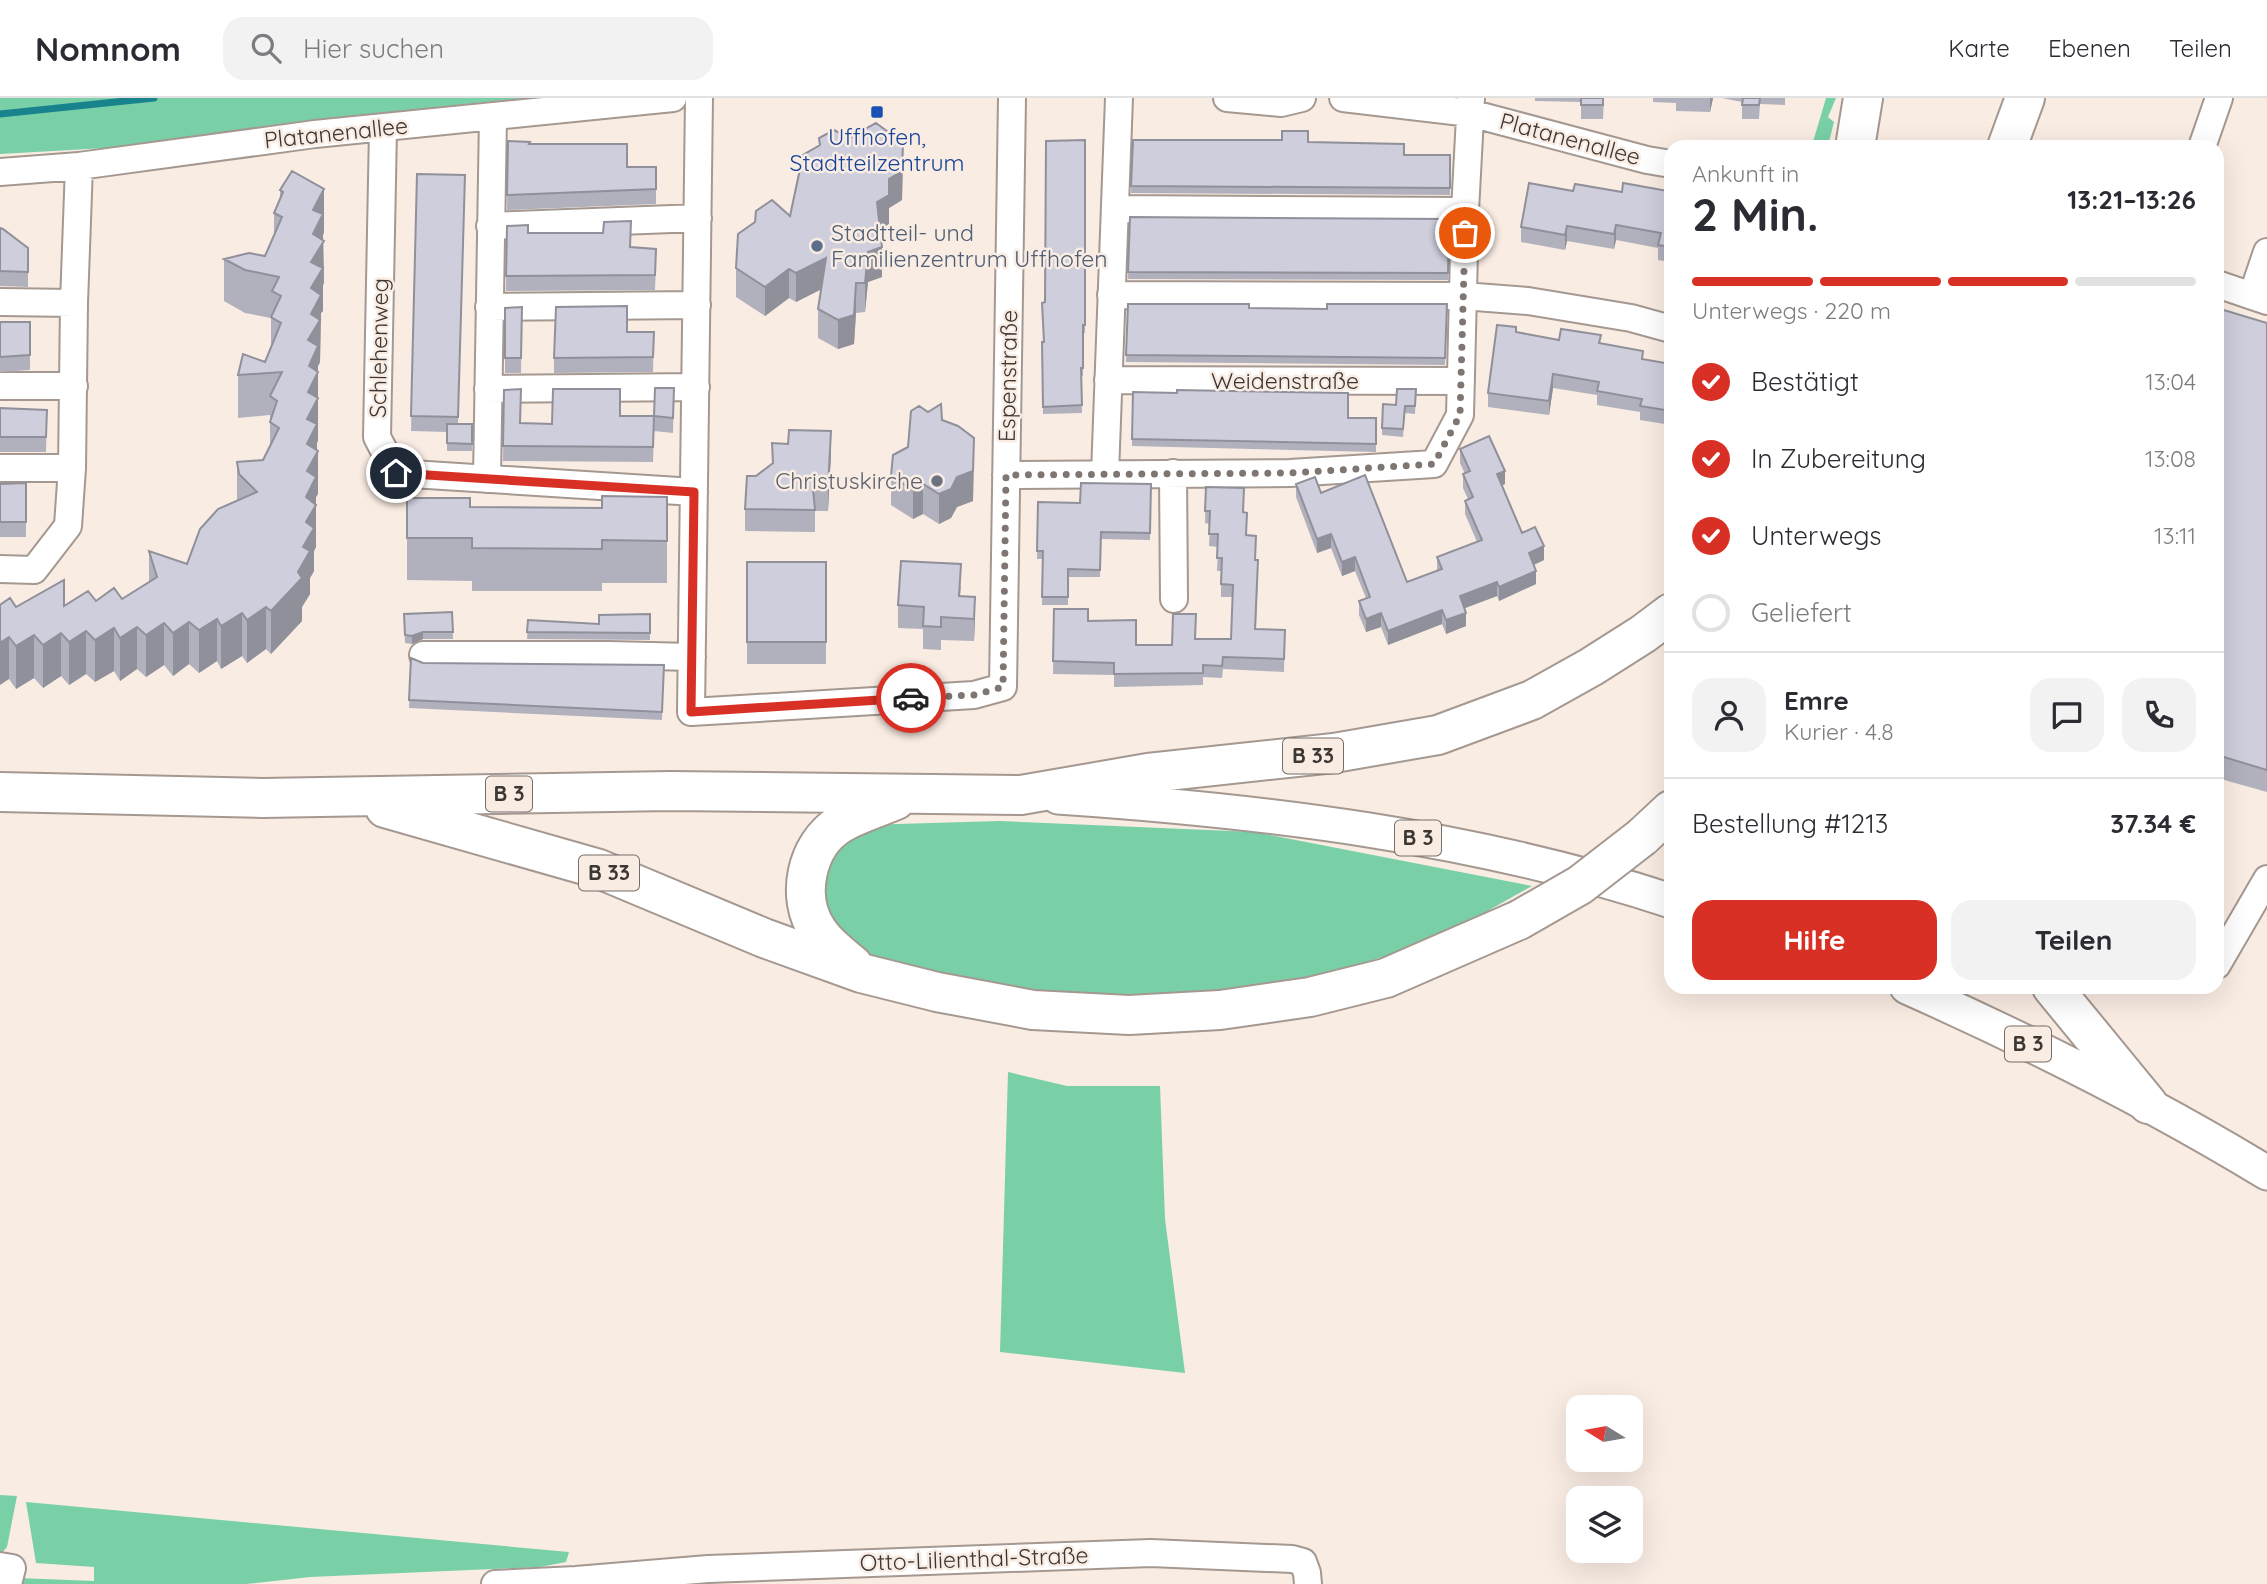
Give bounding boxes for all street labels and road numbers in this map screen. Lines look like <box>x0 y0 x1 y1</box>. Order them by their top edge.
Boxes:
street label: Platanenallee <box>1497 106 1644 171</box>
street label: Platanenallee <box>263 111 409 154</box>
street label: Schlehenweg <box>363 278 394 418</box>
street label: Espenstraße <box>992 310 1023 442</box>
street label: Weidenstraße <box>1211 366 1359 395</box>
road number: B 33 <box>1283 738 1343 774</box>
road number: B 3 <box>486 776 532 812</box>
road number: B 3 <box>1395 820 1441 856</box>
road number: B 33 <box>579 856 639 890</box>
road number: B 3 <box>2005 1026 2051 1062</box>
street label: Otto-Lilienthal-Straße <box>859 1540 1089 1577</box>

